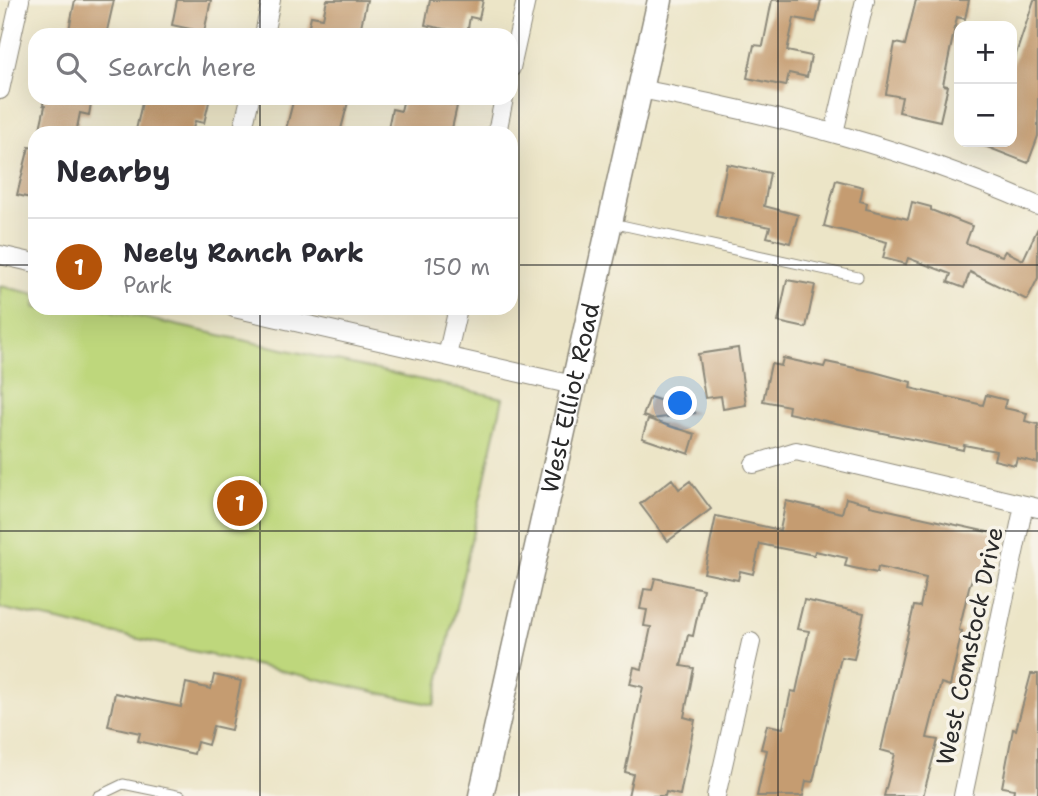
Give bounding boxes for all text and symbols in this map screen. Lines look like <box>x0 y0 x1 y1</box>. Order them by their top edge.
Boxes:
map controls <box>954 21 1017 147</box>
button: + <box>954 21 1017 84</box>
search box <box>28 28 518 105</box>
icon: search <box>52 48 90 86</box>
text: Search here <box>108 49 257 84</box>
button: − <box>954 84 1017 147</box>
text: Nearby <box>56 151 171 192</box>
text: Neely Ranch Park <box>123 235 364 270</box>
text: 1 <box>74 252 84 282</box>
text: 150 m <box>423 252 490 282</box>
text: Park <box>123 270 172 300</box>
street label: West Elliot Road <box>534 300 607 496</box>
your location <box>663 386 697 420</box>
pin: 1 <box>217 477 263 529</box>
street label: West Comstock Drive <box>929 524 1011 768</box>

